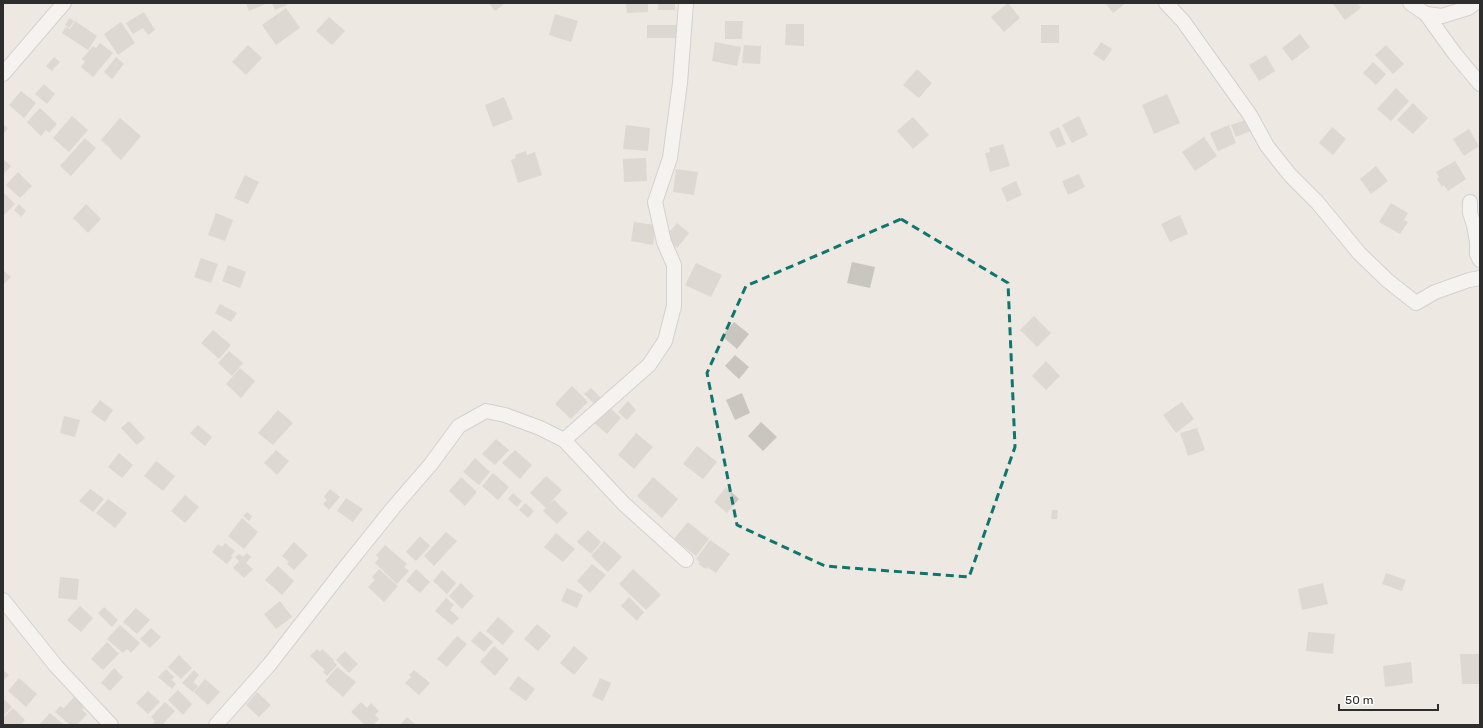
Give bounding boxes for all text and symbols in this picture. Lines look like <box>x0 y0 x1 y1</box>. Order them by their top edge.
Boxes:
scale bar <box>1339 686 1438 712</box>
text: 50 m <box>1345 693 1373 707</box>

